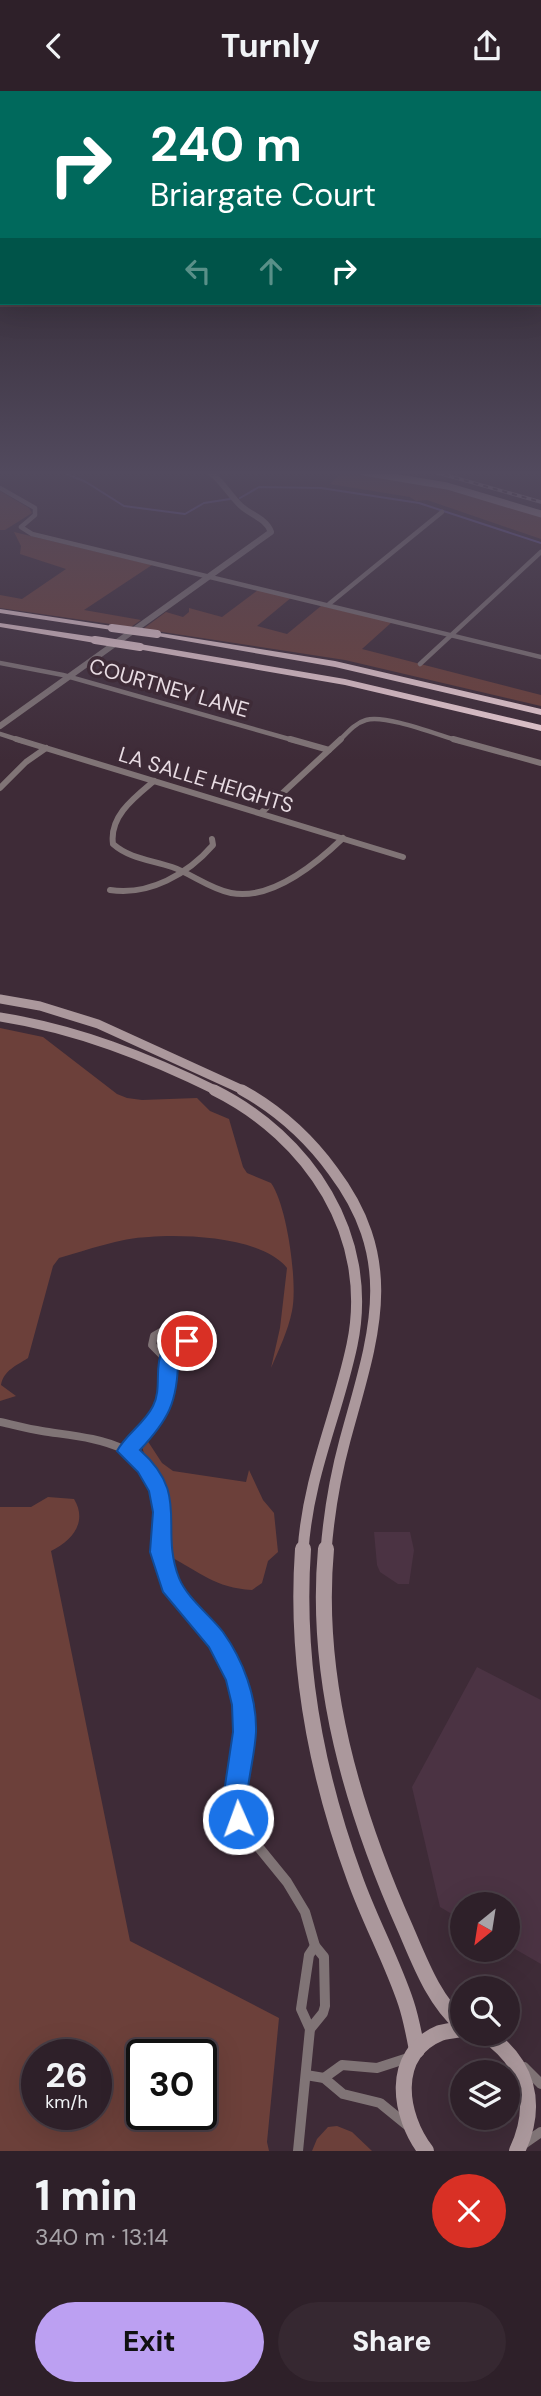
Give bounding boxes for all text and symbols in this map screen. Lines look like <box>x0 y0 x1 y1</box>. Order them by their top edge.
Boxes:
text: Turnly <box>221 25 320 67</box>
icon: back <box>35 27 73 65</box>
icon: share <box>468 27 506 65</box>
text: 240 m <box>150 112 302 176</box>
icon: right <box>35 119 126 210</box>
text: Briargate Court <box>150 174 376 216</box>
icon: left <box>179 252 217 290</box>
icon: ahead <box>252 252 290 290</box>
icon: right <box>325 252 363 290</box>
street label: COURTNEY LANE <box>86 652 252 724</box>
street label: LA SALLE HEIGHTS <box>115 740 297 820</box>
pin <box>157 1311 217 1371</box>
icon: arrive <box>168 1322 206 1360</box>
position arrow <box>201 1782 275 1856</box>
north arrow <box>450 1892 520 1962</box>
map controls <box>450 1892 520 2130</box>
button: search <box>450 1976 520 2046</box>
speed limit sign: 30 <box>126 2039 217 2130</box>
text: 26 <box>45 2052 88 2098</box>
button: layers <box>450 2060 520 2130</box>
text: km/h <box>45 2090 88 2114</box>
text: 1 min <box>35 2168 138 2223</box>
button: close <box>432 2174 506 2248</box>
text: 340 m · 13:14 <box>35 2222 168 2252</box>
button: Exit <box>35 2302 264 2382</box>
button: Share <box>278 2302 506 2382</box>

